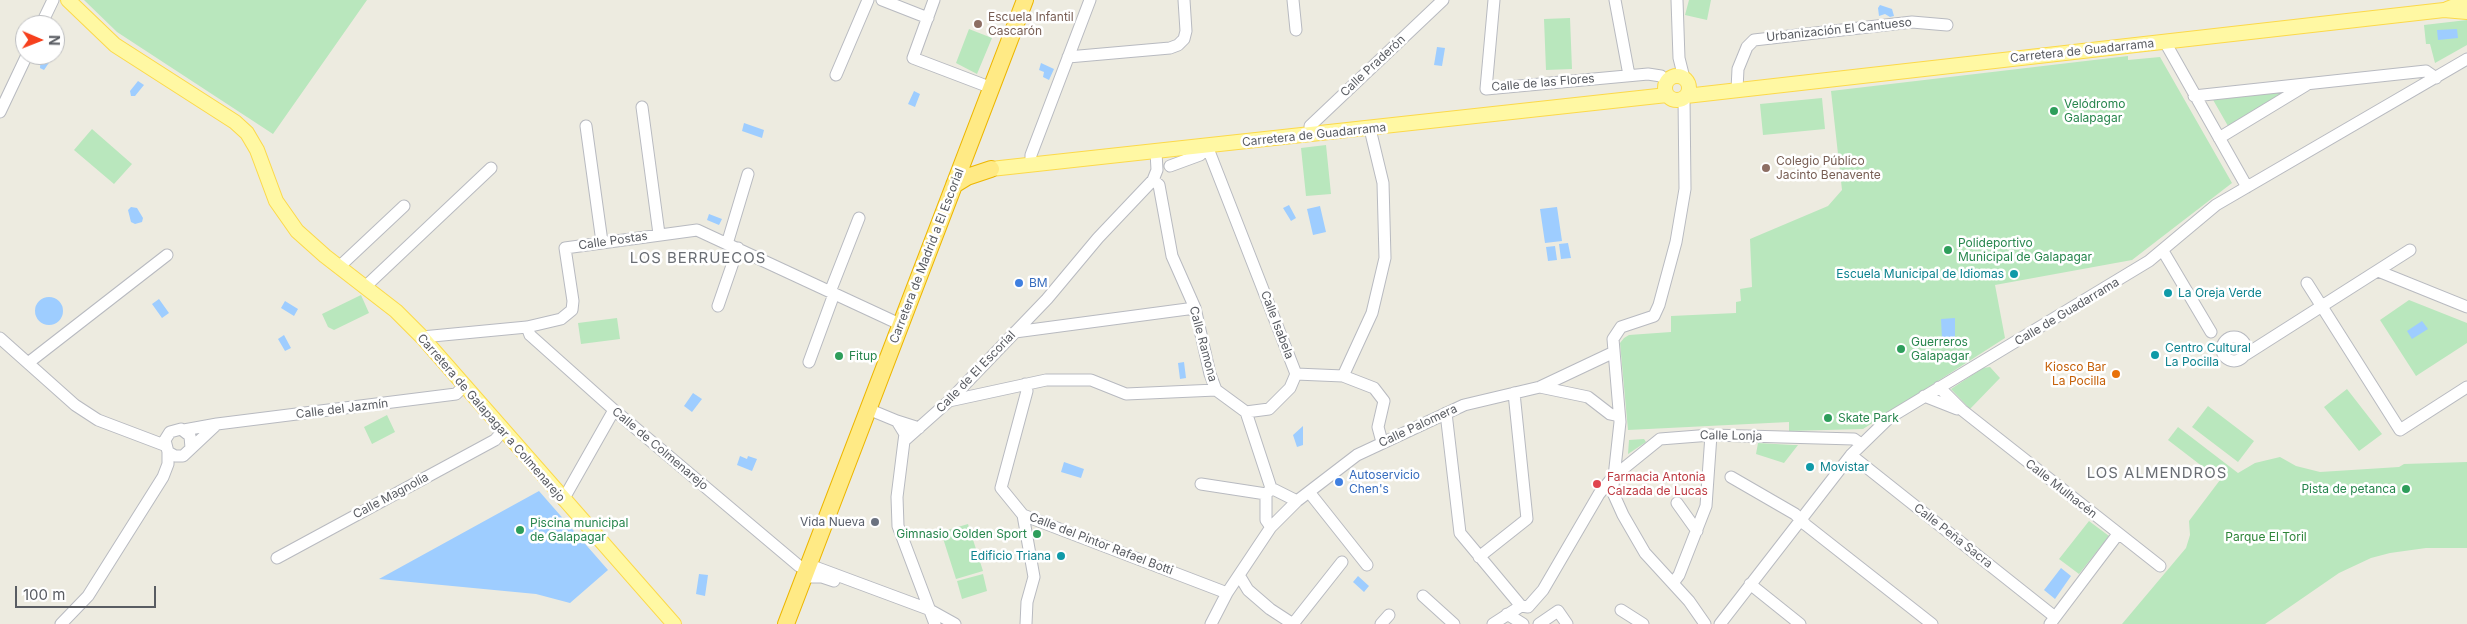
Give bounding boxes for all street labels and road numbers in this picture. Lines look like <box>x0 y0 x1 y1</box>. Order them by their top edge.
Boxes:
street label: Urbanización El Cantueso <box>1766 15 1912 45</box>
street label: Calle Praderón <box>1338 32 1408 100</box>
street label: Carretera de Guadarrama <box>2009 36 2155 66</box>
street label: Calle de las Flores <box>1491 71 1595 95</box>
street label: Carretera de Guadarrama <box>1241 120 1387 150</box>
street label: Carretera de Madrid a El Escorial <box>887 166 967 346</box>
street label: Calle Postas <box>577 229 649 253</box>
street label: Calle de Guadarrama <box>2012 275 2122 349</box>
street label: Calle Isabela <box>1257 289 1297 361</box>
street label: Calle Ramona <box>1186 305 1220 383</box>
street label: Calle de El Escorial <box>933 328 1019 416</box>
street label: Carretera de Galapagar a Colmenarejo <box>414 331 568 505</box>
street label: Calle del Jazmín <box>295 396 389 422</box>
street label: Calle Palomera <box>1376 402 1460 450</box>
street label: Calle de Colmenarejo <box>609 405 711 493</box>
street label: Calle Lonja <box>1700 428 1762 444</box>
street label: Calle Mulhacén <box>2022 456 2100 522</box>
street label: Calle Magnolia <box>351 470 431 522</box>
street label: Calle Peña Sacra <box>1911 501 1995 571</box>
street label: Calle del Pintor Rafael Botti <box>1027 510 1175 578</box>

